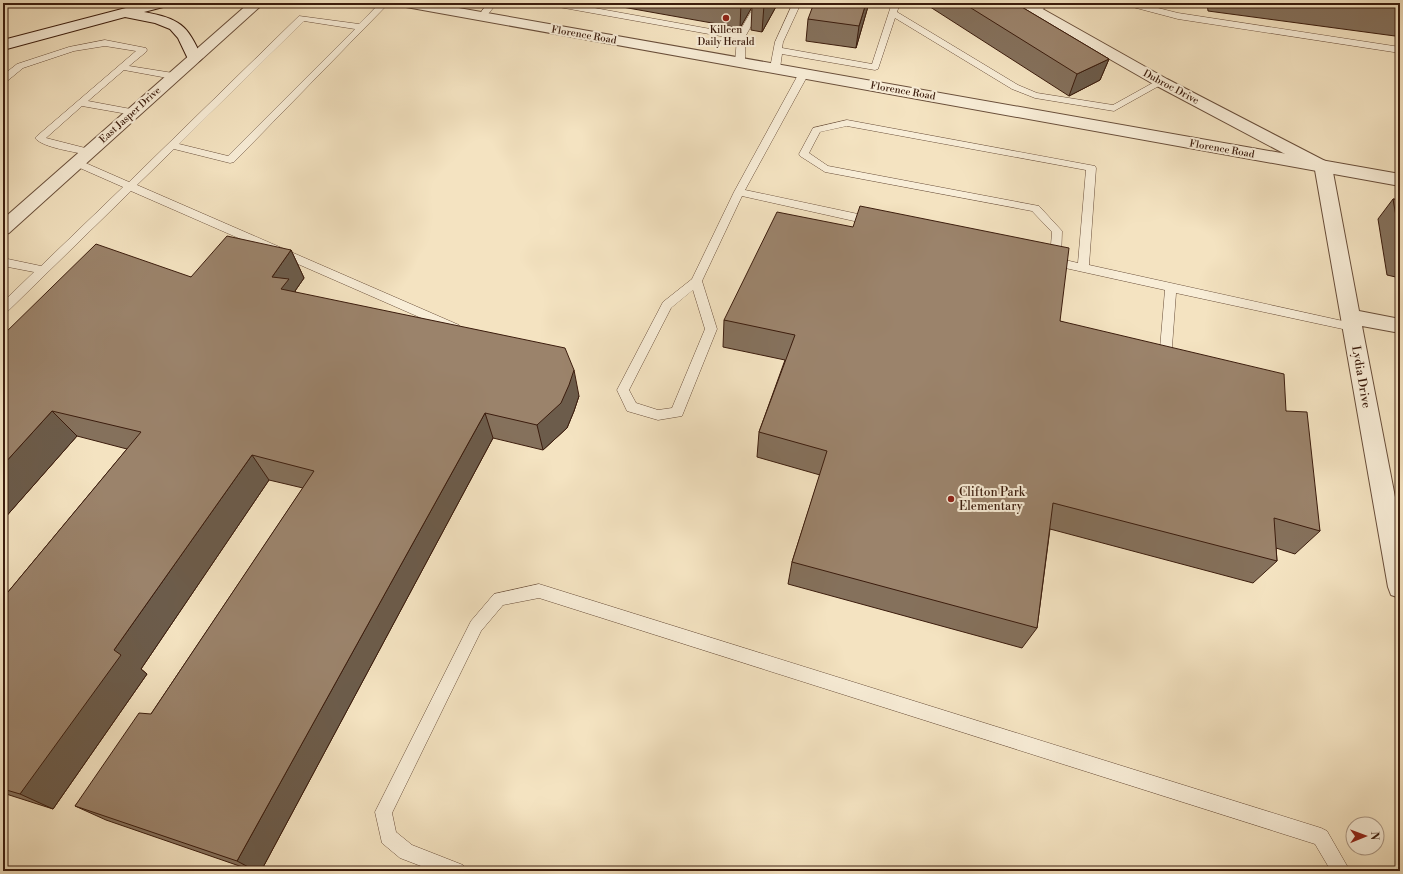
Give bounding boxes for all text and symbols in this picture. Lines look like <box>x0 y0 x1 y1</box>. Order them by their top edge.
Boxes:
marker: Killeen Daily Herald <box>721 13 731 23</box>
street label: Florence Road <box>551 23 618 47</box>
place label: Killeen Daily Herald <box>697 24 755 48</box>
street label: Dubroc Drive <box>1141 67 1201 107</box>
street label: Florence Road <box>870 79 937 103</box>
street label: East Jasper Drive <box>97 84 163 146</box>
street label: Florence Road <box>1189 137 1256 161</box>
street label: Lydia Drive <box>1348 345 1374 409</box>
place label: Clifton Park Elementary <box>959 485 1026 514</box>
marker: Clifton Park Elementary <box>946 494 956 504</box>
north arrow <box>1345 816 1385 856</box>
text: N <box>1367 831 1381 841</box>

